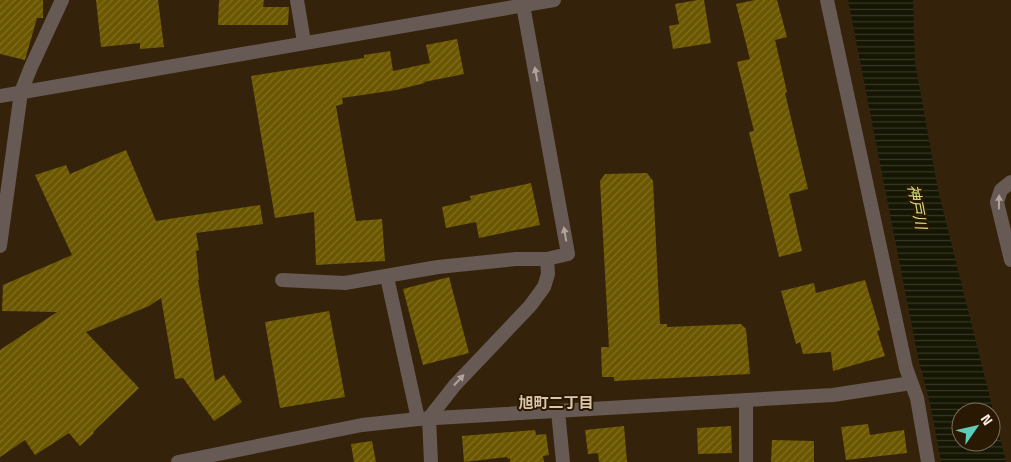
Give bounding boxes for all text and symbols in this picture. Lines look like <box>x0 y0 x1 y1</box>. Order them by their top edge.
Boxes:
one-way arrow <box>531 66 539 82</box>
water label: 神戸川 <box>902 183 933 233</box>
one-way arrow <box>996 193 1004 209</box>
one-way arrow <box>560 226 568 242</box>
one-way arrow <box>453 375 465 387</box>
district label: 旭町二丁目 <box>518 391 594 414</box>
north arrow <box>951 402 1001 452</box>
text: N <box>976 410 999 429</box>

